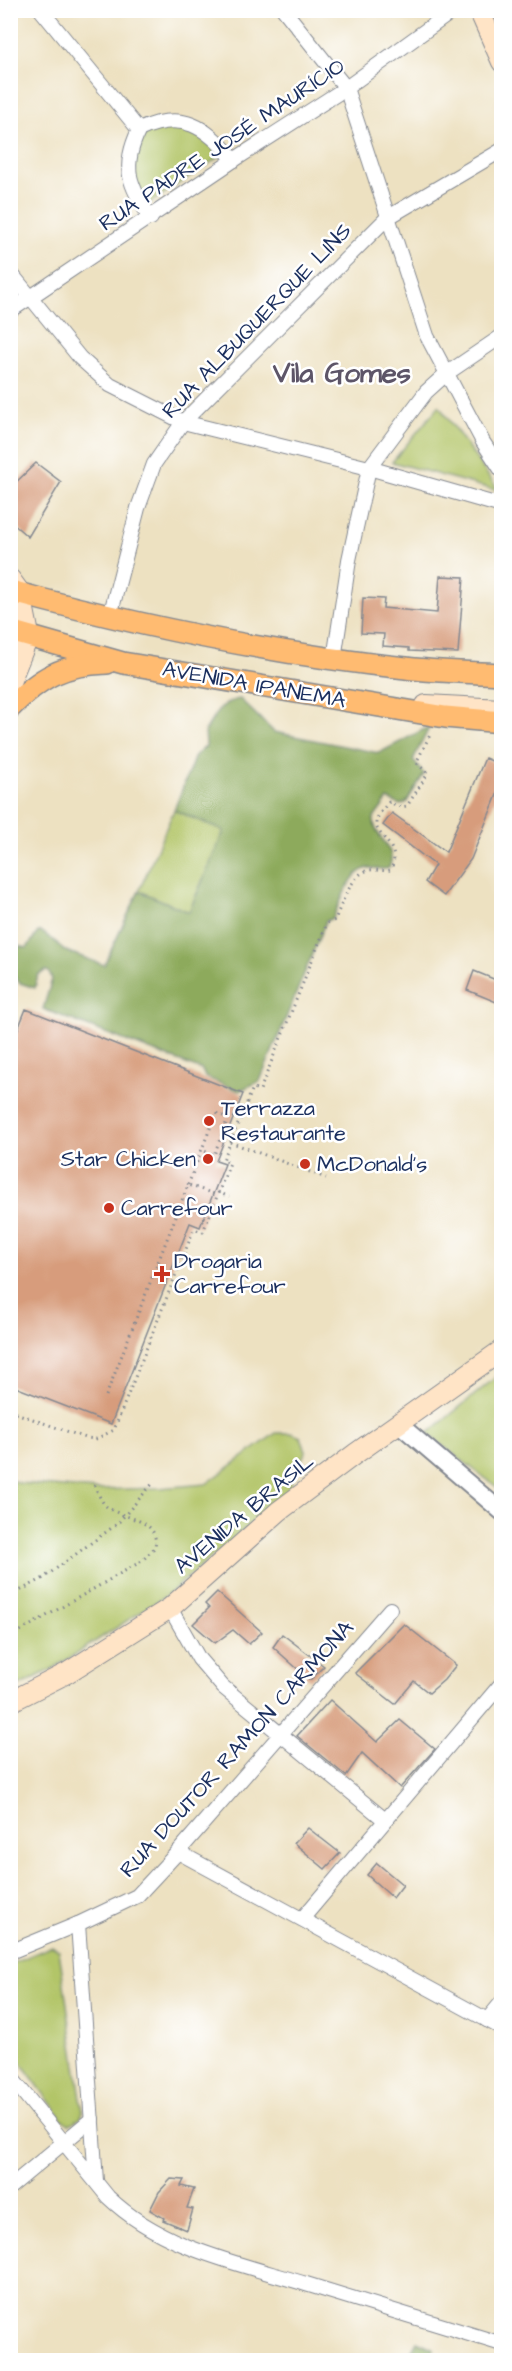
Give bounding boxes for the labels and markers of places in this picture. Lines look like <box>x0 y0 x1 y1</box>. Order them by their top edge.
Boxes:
place label: Terrazza Restaurante <box>221 1093 346 1149</box>
marker: Terrazza Restaurante <box>202 1114 216 1128</box>
place label: Star Chicken <box>61 1144 196 1175</box>
place label: McDonald's <box>317 1149 427 1180</box>
marker: Star Chicken <box>201 1152 215 1166</box>
marker: McDonald's <box>298 1157 312 1171</box>
place label: Carrefour <box>121 1193 233 1224</box>
marker: Carrefour <box>102 1201 116 1215</box>
place label: Drogaria Carrefour <box>174 1246 286 1302</box>
marker: Drogaria Carrefour <box>155 1267 169 1281</box>

